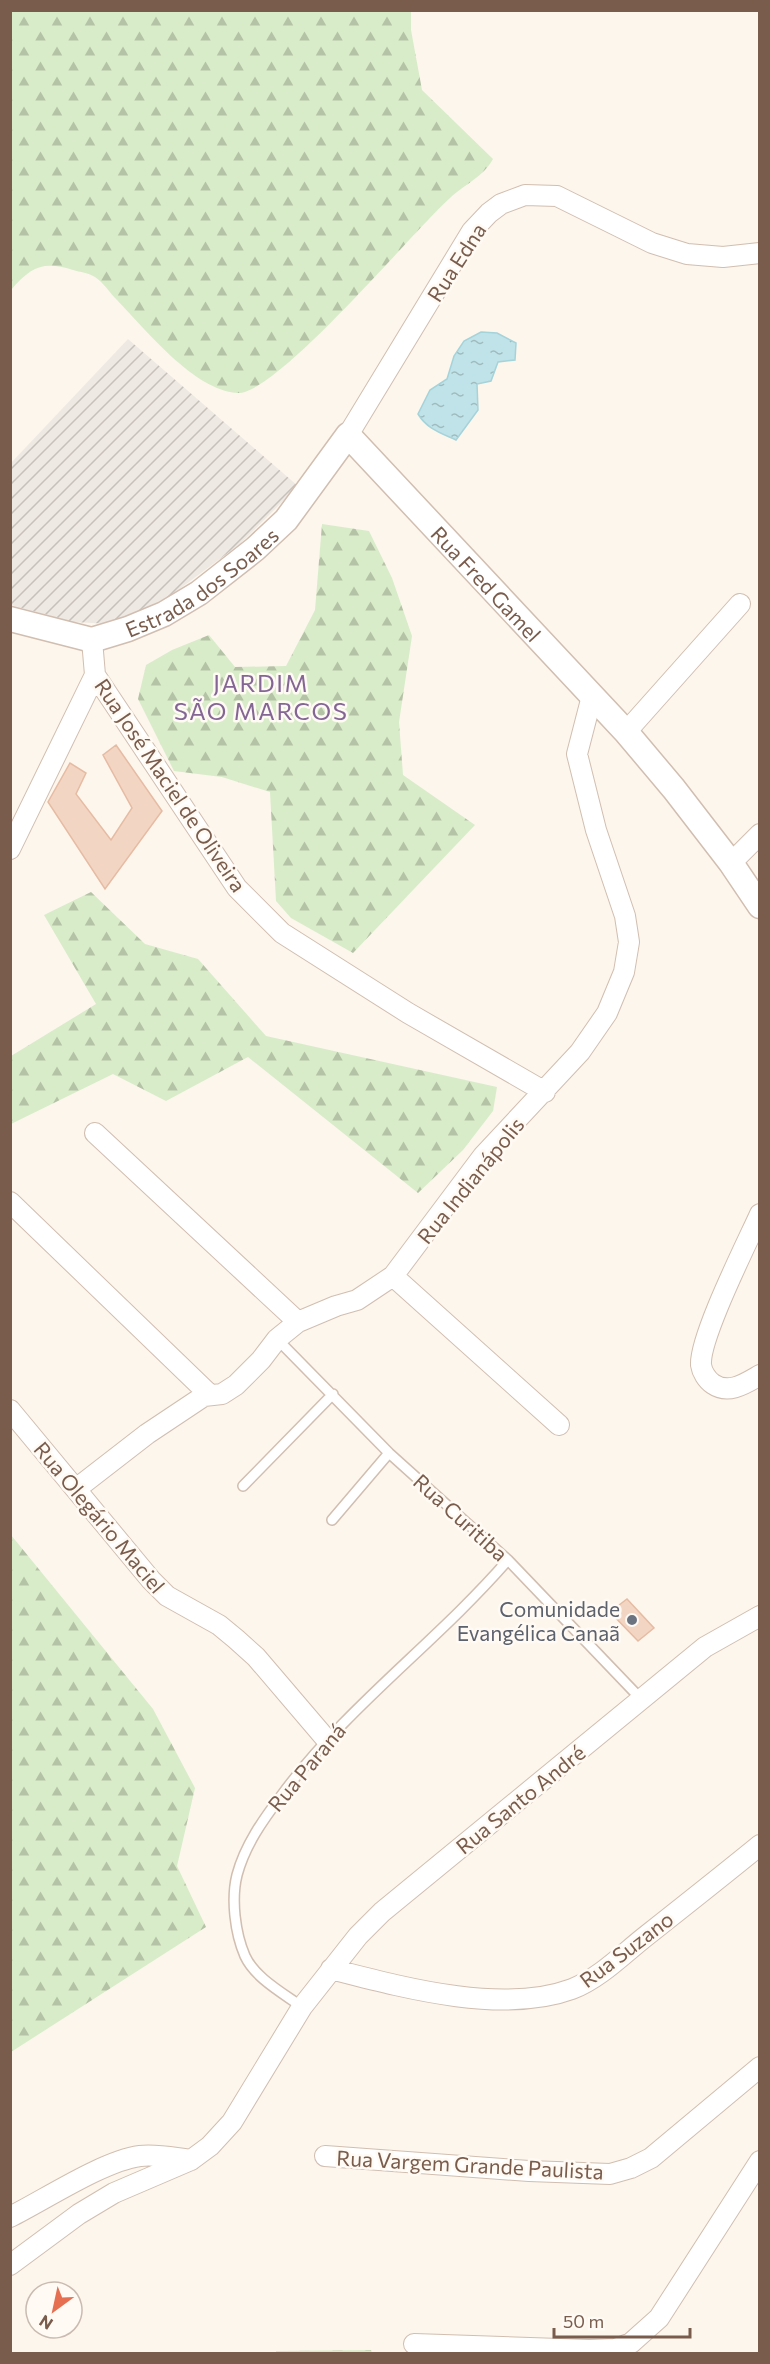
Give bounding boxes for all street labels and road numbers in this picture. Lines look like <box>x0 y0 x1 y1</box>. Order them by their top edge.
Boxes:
street label: Rua Edna <box>421 218 491 306</box>
street label: Rua Fred Gamel <box>427 520 547 646</box>
street label: Estrada dos Soares <box>121 522 283 641</box>
street label: Rua José Maciel de Oliveira <box>90 674 252 896</box>
street label: Rua Indianápolis <box>411 1112 529 1248</box>
street label: Rua Olegário Maciel <box>29 1436 171 1598</box>
street label: Rua Curitiba <box>409 1468 513 1566</box>
street label: Rua Paraná <box>262 1718 350 1816</box>
street label: Rua Santo André <box>450 1739 590 1859</box>
street label: Rua Suzano <box>574 1906 678 1992</box>
street label: Rua Vargem Grande Paulista <box>336 2145 604 2183</box>

